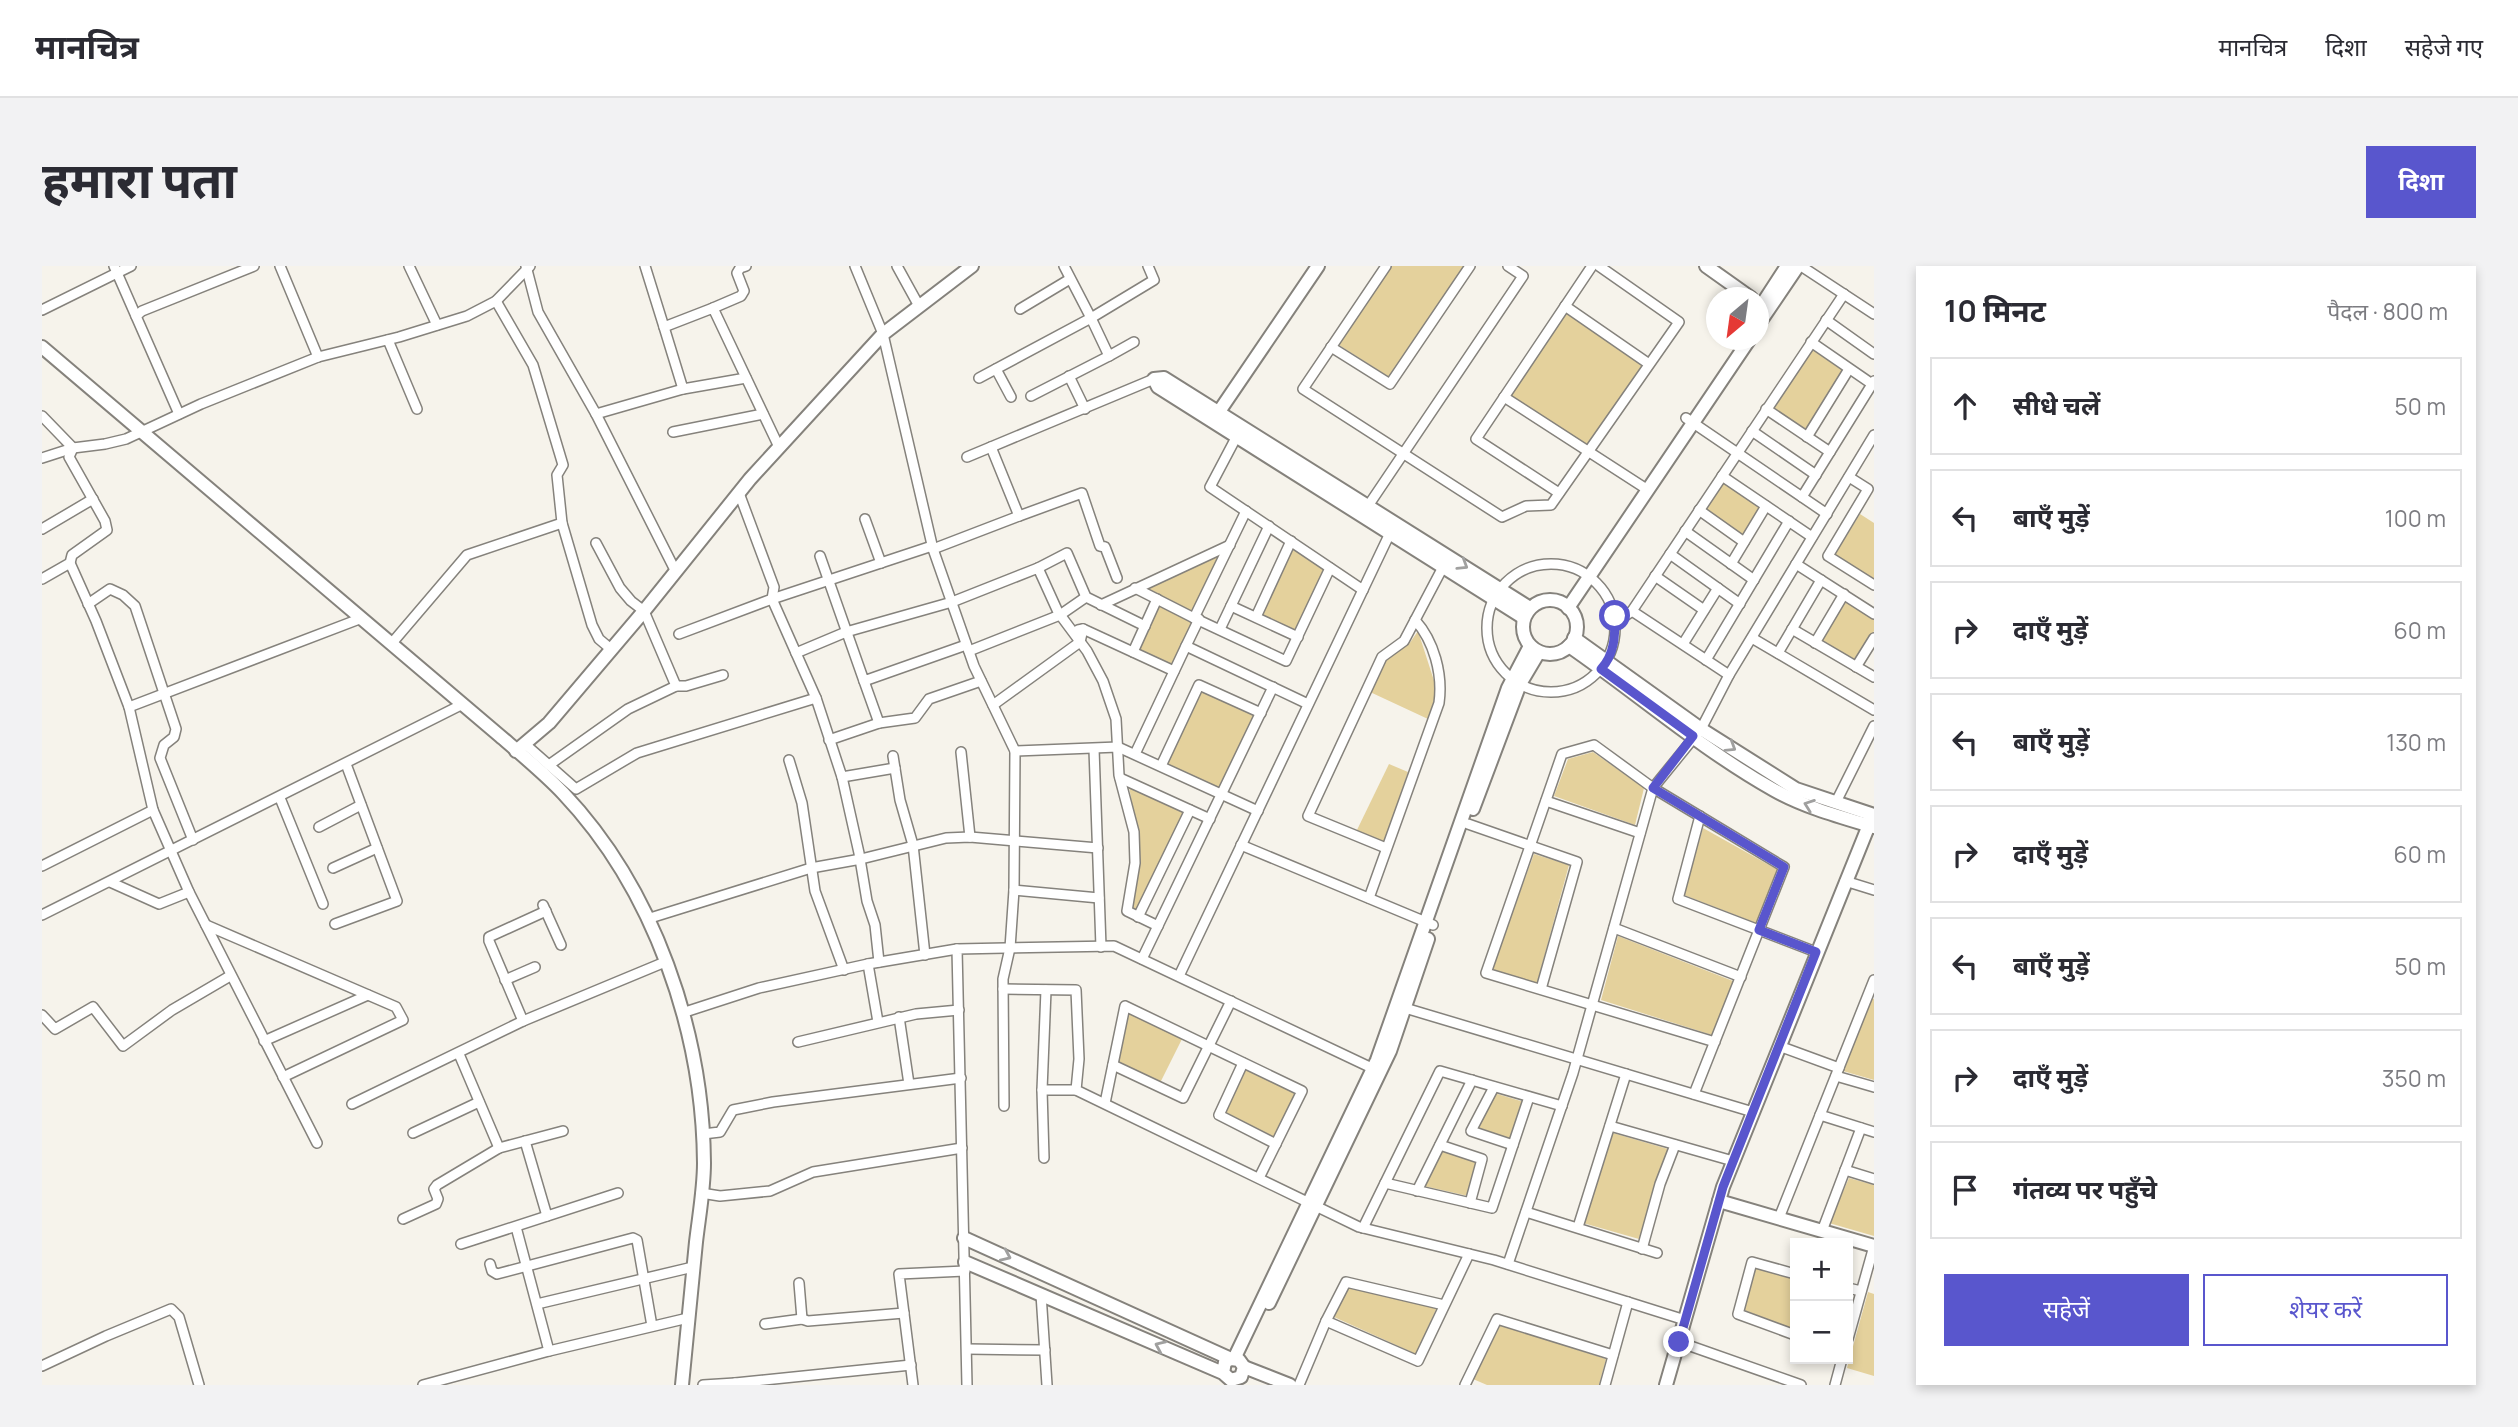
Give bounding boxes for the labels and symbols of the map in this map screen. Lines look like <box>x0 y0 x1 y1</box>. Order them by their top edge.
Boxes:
north arrow <box>1706 287 1769 350</box>
one-way arrow <box>1455 557 1468 570</box>
route start <box>1599 600 1630 631</box>
one-way arrow <box>1723 739 1736 752</box>
one-way arrow <box>1804 799 1816 813</box>
one-way arrow <box>999 1248 1011 1262</box>
route end <box>1663 1326 1694 1357</box>
one-way arrow <box>1155 1340 1168 1354</box>

